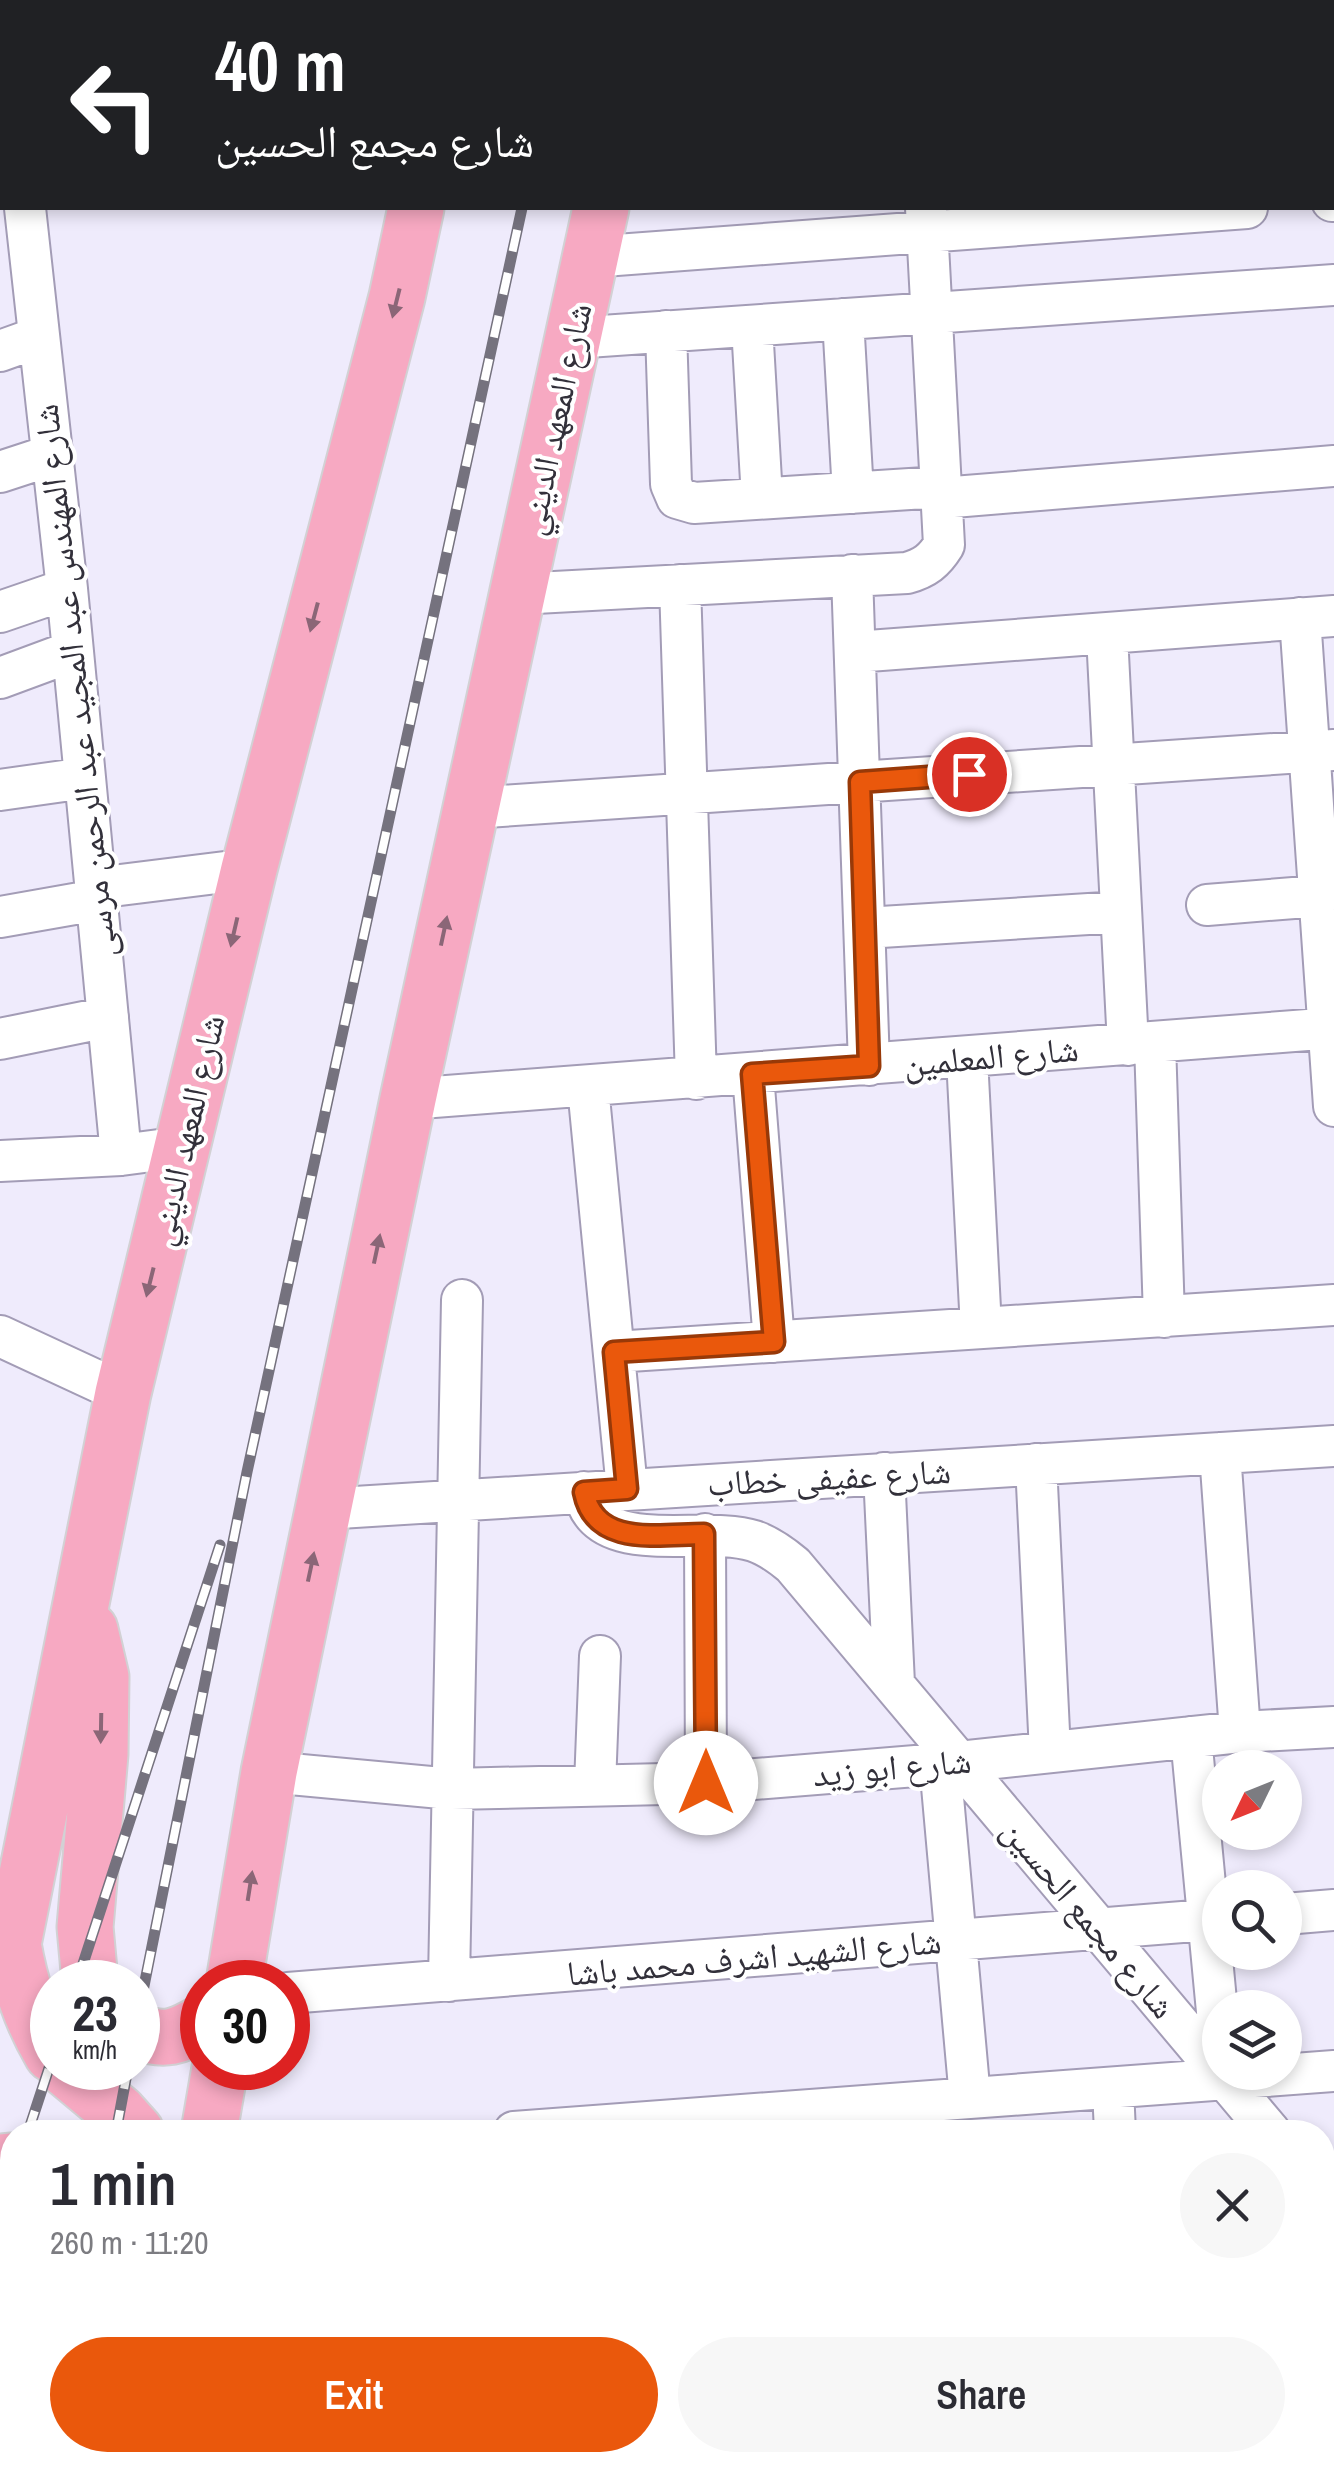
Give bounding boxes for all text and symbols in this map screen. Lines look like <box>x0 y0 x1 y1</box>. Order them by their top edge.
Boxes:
text: 40 m <box>215 19 346 113</box>
icon: left <box>50 40 180 170</box>
text: شارع مجمع الحسين <box>215 110 534 171</box>
one-way arrow <box>387 288 403 319</box>
street label: شارع المعهد الديني <box>508 299 607 540</box>
street label: شارع المهندس عبد المجيد عبد الرحمن مرسى <box>22 402 126 960</box>
one-way arrow <box>306 602 321 633</box>
pin <box>927 732 1012 817</box>
icon: arrive <box>942 747 997 802</box>
one-way arrow <box>437 915 452 946</box>
one-way arrow <box>225 917 241 948</box>
street label: شارع المعهد الديني <box>137 1010 240 1251</box>
street label: شارع المعلمين <box>902 1025 1080 1087</box>
one-way arrow <box>369 1233 385 1264</box>
one-way arrow <box>142 1267 157 1298</box>
street label: شارع عفيفى خطاب <box>706 1447 952 1507</box>
one-way arrow <box>304 1551 320 1582</box>
one-way arrow <box>92 1713 108 1745</box>
position arrow <box>654 1731 758 1835</box>
street label: شارع ابو زيد <box>811 1737 973 1797</box>
north arrow <box>1202 1750 1302 1850</box>
map controls <box>1202 1750 1302 2090</box>
street label: شارع مجمع الحسين <box>991 1808 1187 2028</box>
one-way arrow <box>243 1870 258 1902</box>
button: search <box>1202 1870 1302 1970</box>
street label: شارع الشهيد اشرف محمد باشا <box>565 1917 943 1997</box>
speed limit sign: 30 <box>180 1960 310 2090</box>
text: 23 <box>72 1979 118 2047</box>
button: layers <box>1202 1990 1302 2090</box>
text: km/h <box>73 2033 117 2067</box>
text: 1 min <box>50 2143 177 2224</box>
button: close <box>1180 2153 1285 2258</box>
text: 260 m · 11:20 <box>50 2221 209 2264</box>
button: Exit <box>50 2337 658 2452</box>
button: Share <box>678 2337 1285 2452</box>

